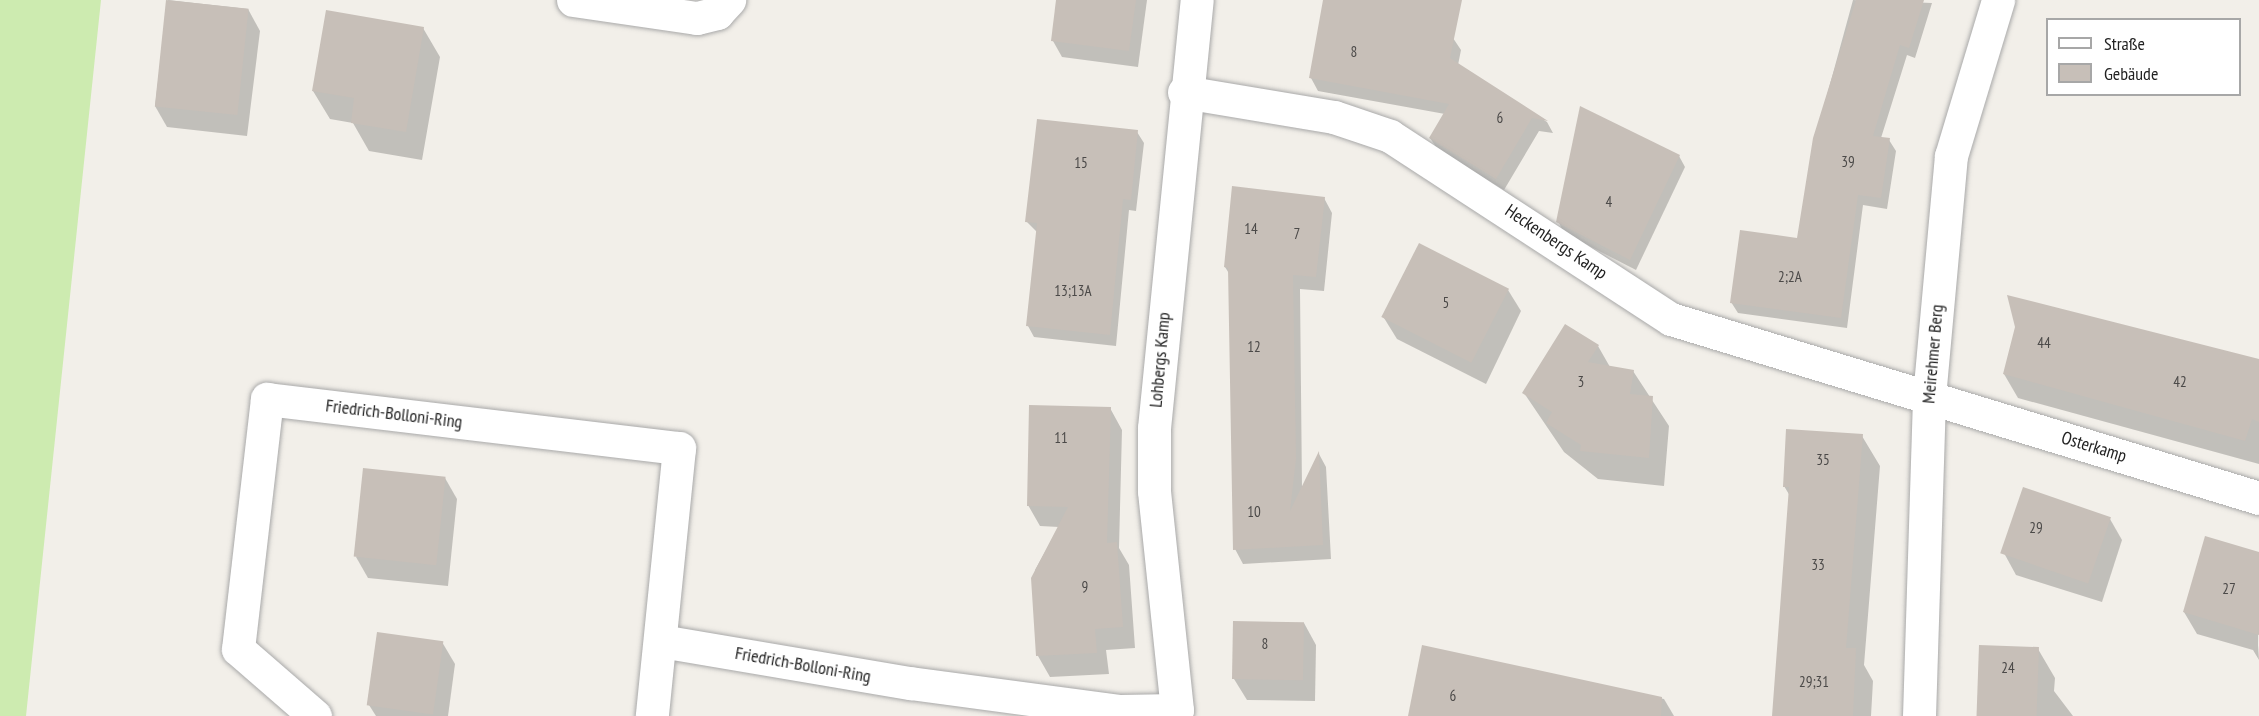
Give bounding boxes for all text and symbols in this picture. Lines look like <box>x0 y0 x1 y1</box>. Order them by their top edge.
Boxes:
legend <box>2046 18 2241 96</box>
text: Straße <box>2104 32 2145 55</box>
house number: 8 <box>1351 43 1357 61</box>
text: Gebäude <box>2104 62 2158 85</box>
house number: 6 <box>1497 109 1503 127</box>
house number: 39 <box>1841 153 1855 171</box>
house number: 15 <box>1074 154 1088 172</box>
house number: 4 <box>1606 193 1612 211</box>
street label: Heckenbergs Kamp <box>1501 200 1611 284</box>
house number: 14 <box>1244 220 1258 238</box>
house number: 7 <box>1294 225 1300 243</box>
house number: 2;2A <box>1778 268 1802 286</box>
house number: 13;13A <box>1054 282 1092 300</box>
house number: 5 <box>1443 294 1449 312</box>
street label: Meirehmer Berg <box>1918 303 1948 405</box>
street label: Lohbergs Kamp <box>1145 312 1175 408</box>
house number: 44 <box>2037 334 2051 352</box>
house number: 12 <box>1247 338 1261 356</box>
house number: 3 <box>1578 373 1584 391</box>
house number: 42 <box>2173 373 2187 391</box>
street label: Friedrich-Bolloni-Ring <box>324 395 464 433</box>
street label: Osterkamp <box>2059 427 2129 467</box>
house number: 11 <box>1054 429 1068 447</box>
house number: 35 <box>1816 451 1830 469</box>
house number: 10 <box>1247 503 1261 521</box>
house number: 29 <box>2029 519 2043 537</box>
house number: 33 <box>1811 556 1825 574</box>
house number: 9 <box>1082 578 1088 596</box>
house number: 27 <box>2222 580 2236 598</box>
house number: 8 <box>1262 635 1268 653</box>
street label: Friedrich-Bolloni-Ring <box>733 642 873 688</box>
house number: 24 <box>2001 659 2015 677</box>
house number: 29;31 <box>1799 673 1829 691</box>
house number: 6 <box>1450 687 1456 705</box>

